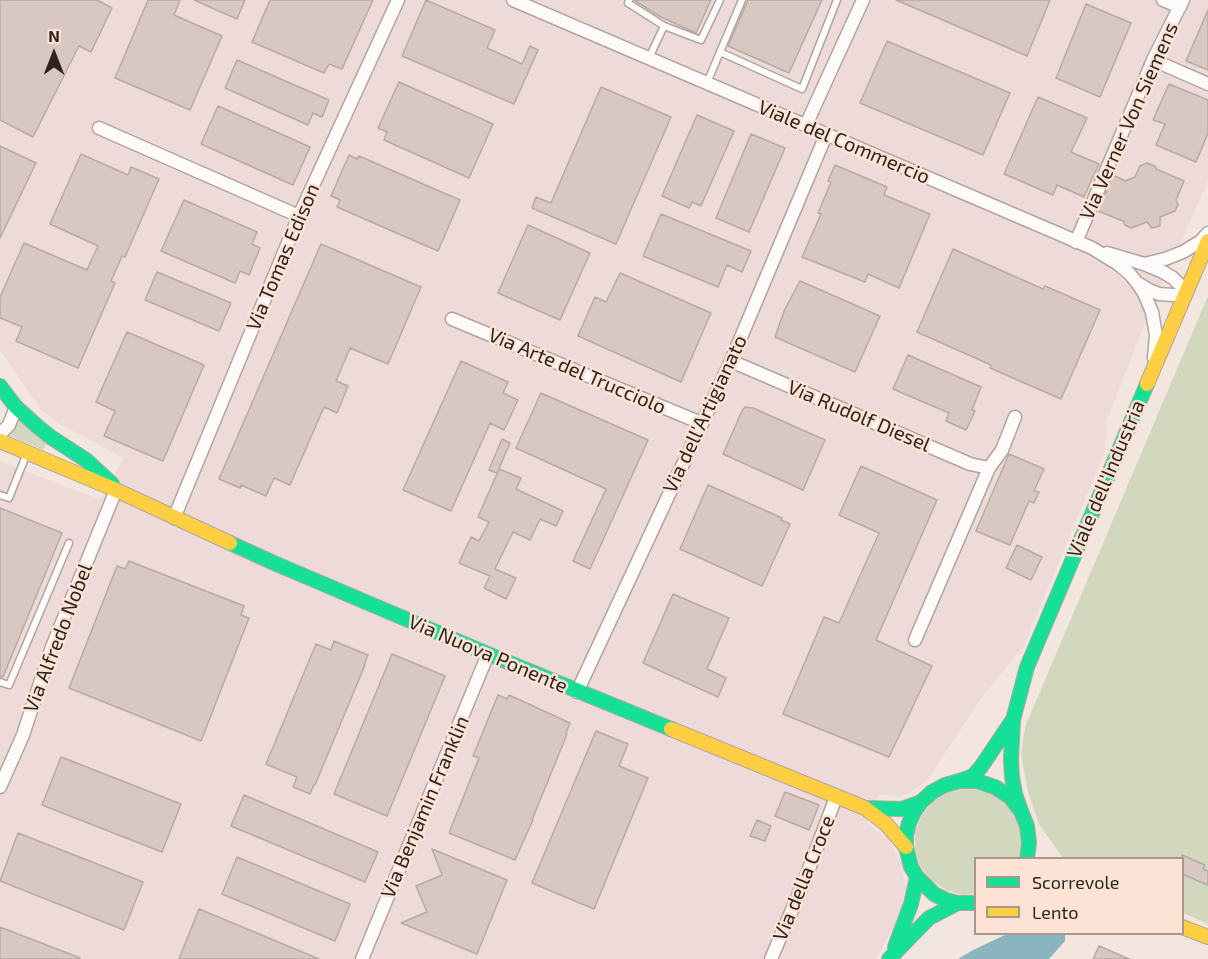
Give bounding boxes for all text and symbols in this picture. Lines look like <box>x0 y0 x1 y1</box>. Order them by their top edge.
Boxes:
street label: Via Verner Von Siemens <box>1075 19 1183 223</box>
north arrow <box>24 24 84 84</box>
text: N <box>48 26 60 45</box>
street label: Viale del Commercio <box>755 95 933 189</box>
street label: Via Tomas Edison <box>241 180 325 334</box>
street label: Via Arte del Trucciolo <box>485 323 669 419</box>
street label: Via dell'Artigianato <box>658 331 752 497</box>
street label: Via Rudolf Diesel <box>784 375 934 457</box>
street label: Viale dell'Industria <box>1062 397 1150 561</box>
street label: Via Alfredo Nobel <box>19 560 97 716</box>
street label: Via Nuova Ponente <box>405 610 571 698</box>
street label: Via Benjamin Franklin <box>376 712 474 902</box>
street label: Via della Croce <box>768 812 840 944</box>
legend <box>974 857 1184 935</box>
text: Scorrevole <box>1032 871 1119 893</box>
text: Lento <box>1032 901 1078 923</box>

